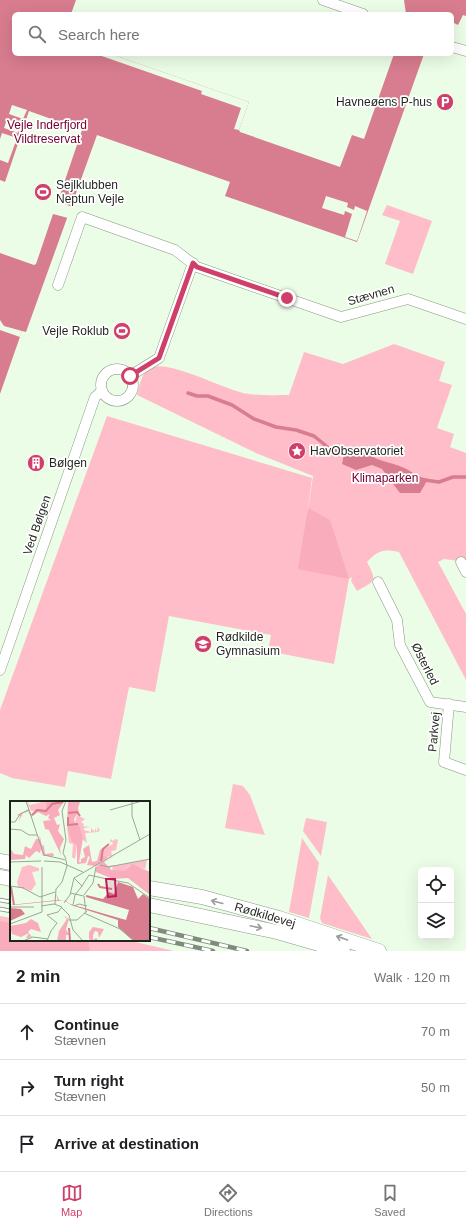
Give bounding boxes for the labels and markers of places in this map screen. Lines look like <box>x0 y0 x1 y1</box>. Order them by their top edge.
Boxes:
parking icon: Havneøens P-hus <box>435 92 455 112</box>
place label: Havneøens P-hus <box>336 95 432 109</box>
place label: Sejlklubben Neptun Vejle <box>56 178 124 206</box>
sports icon: Sejlklubben Neptun Vejle <box>33 182 53 202</box>
sports icon: Vejle Roklub <box>112 321 132 341</box>
place label: Vejle Roklub <box>42 324 109 338</box>
place icon: HavObservatoriet <box>287 441 307 461</box>
place label: HavObservatoriet <box>310 444 404 458</box>
building icon: Bølgen <box>26 453 46 473</box>
place label: Bølgen <box>49 456 87 470</box>
place label: Rødkilde Gymnasium <box>216 630 280 658</box>
school or university icon: Rødkilde Gymnasium <box>193 634 213 654</box>

